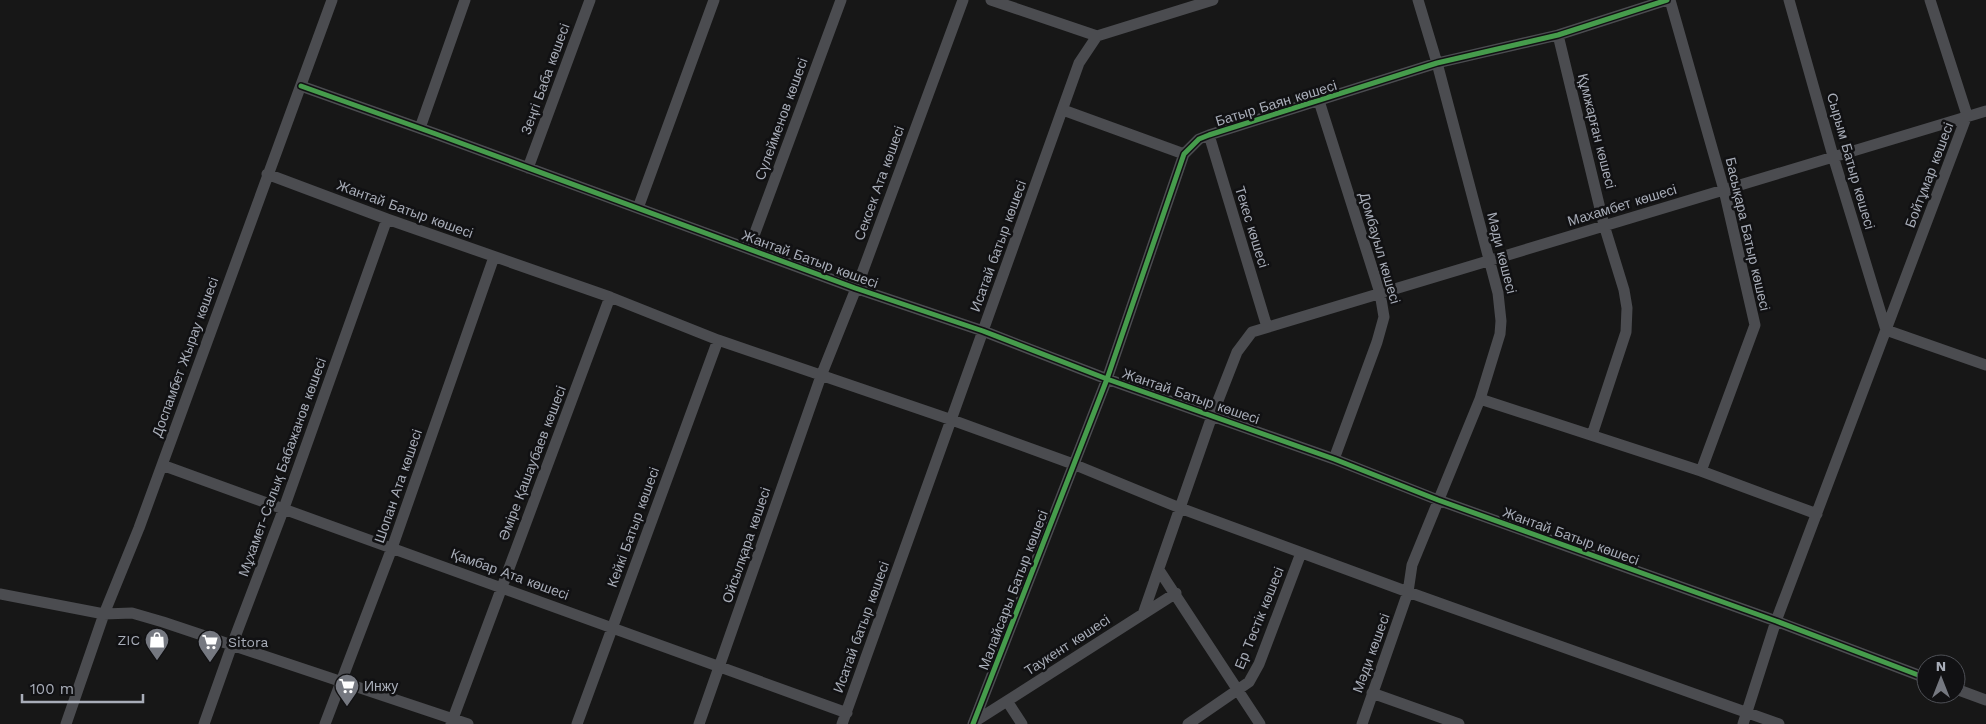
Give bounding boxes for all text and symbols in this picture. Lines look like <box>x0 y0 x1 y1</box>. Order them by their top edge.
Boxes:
street label: Зеңгі Баба көшесі <box>517 21 573 137</box>
street label: Сүлейменов көшесі <box>751 56 811 182</box>
street label: Құмжарған көшесі <box>1575 72 1619 190</box>
street label: Батыр Баян көшесі <box>1214 77 1338 129</box>
street label: Сырым Батыр көшесі <box>1824 91 1878 231</box>
street label: Бойтұмар көшесі <box>1902 120 1956 230</box>
street label: Сексек Ата көшесі <box>851 124 907 242</box>
street label: Басықара Батыр көшесі <box>1723 156 1773 312</box>
street label: Жантай Батыр көшесі <box>335 177 475 241</box>
street label: Исатай батыр көшесі <box>967 178 1029 314</box>
street label: Махамбет көшесі <box>1566 181 1678 229</box>
street label: Текес көшесі <box>1232 184 1272 270</box>
street label: Домбауыл көшесі <box>1356 190 1404 306</box>
street label: Мәди көшесі <box>1484 211 1520 295</box>
street label: Жантай Батыр көшесі <box>740 227 880 291</box>
street label: Доспамбет Жырау көшесі <box>149 275 221 439</box>
street label: Мұхамет-Салық Бабажанов көшесі <box>235 356 329 578</box>
street label: Жантай Батыр көшесі <box>1120 365 1262 427</box>
street label: Әміре Қашаубаев көшесі <box>495 384 569 542</box>
street label: Шопан Ата көшесі <box>371 427 425 545</box>
street label: Кейкі Батыр көшесі <box>604 465 662 589</box>
street label: Ойсылқара көшесі <box>719 485 773 605</box>
street label: Жантай Батыр көшесі <box>1501 504 1641 568</box>
street label: Малайсары Батыр көшесі <box>975 508 1051 672</box>
street label: Қамбар Ата көшесі <box>449 545 571 603</box>
street label: Исатай батыр көшесі <box>830 559 892 695</box>
street label: Ер Төстік көшесі <box>1231 565 1287 671</box>
street label: Таукент көшесі <box>1021 611 1113 679</box>
street label: Мәди көшесі <box>1349 611 1393 695</box>
shop icon: ZIC <box>144 627 170 661</box>
supermarket icon: Sitora <box>197 629 223 663</box>
place label: ZIC <box>117 632 140 648</box>
place label: Sitora <box>228 634 268 650</box>
north arrow <box>1916 654 1966 704</box>
text: N <box>1936 658 1946 674</box>
scale bar <box>22 672 144 704</box>
supermarket icon: Инжу <box>334 673 360 707</box>
place label: Инжу <box>364 678 398 694</box>
text: 100 m <box>30 680 74 698</box>

